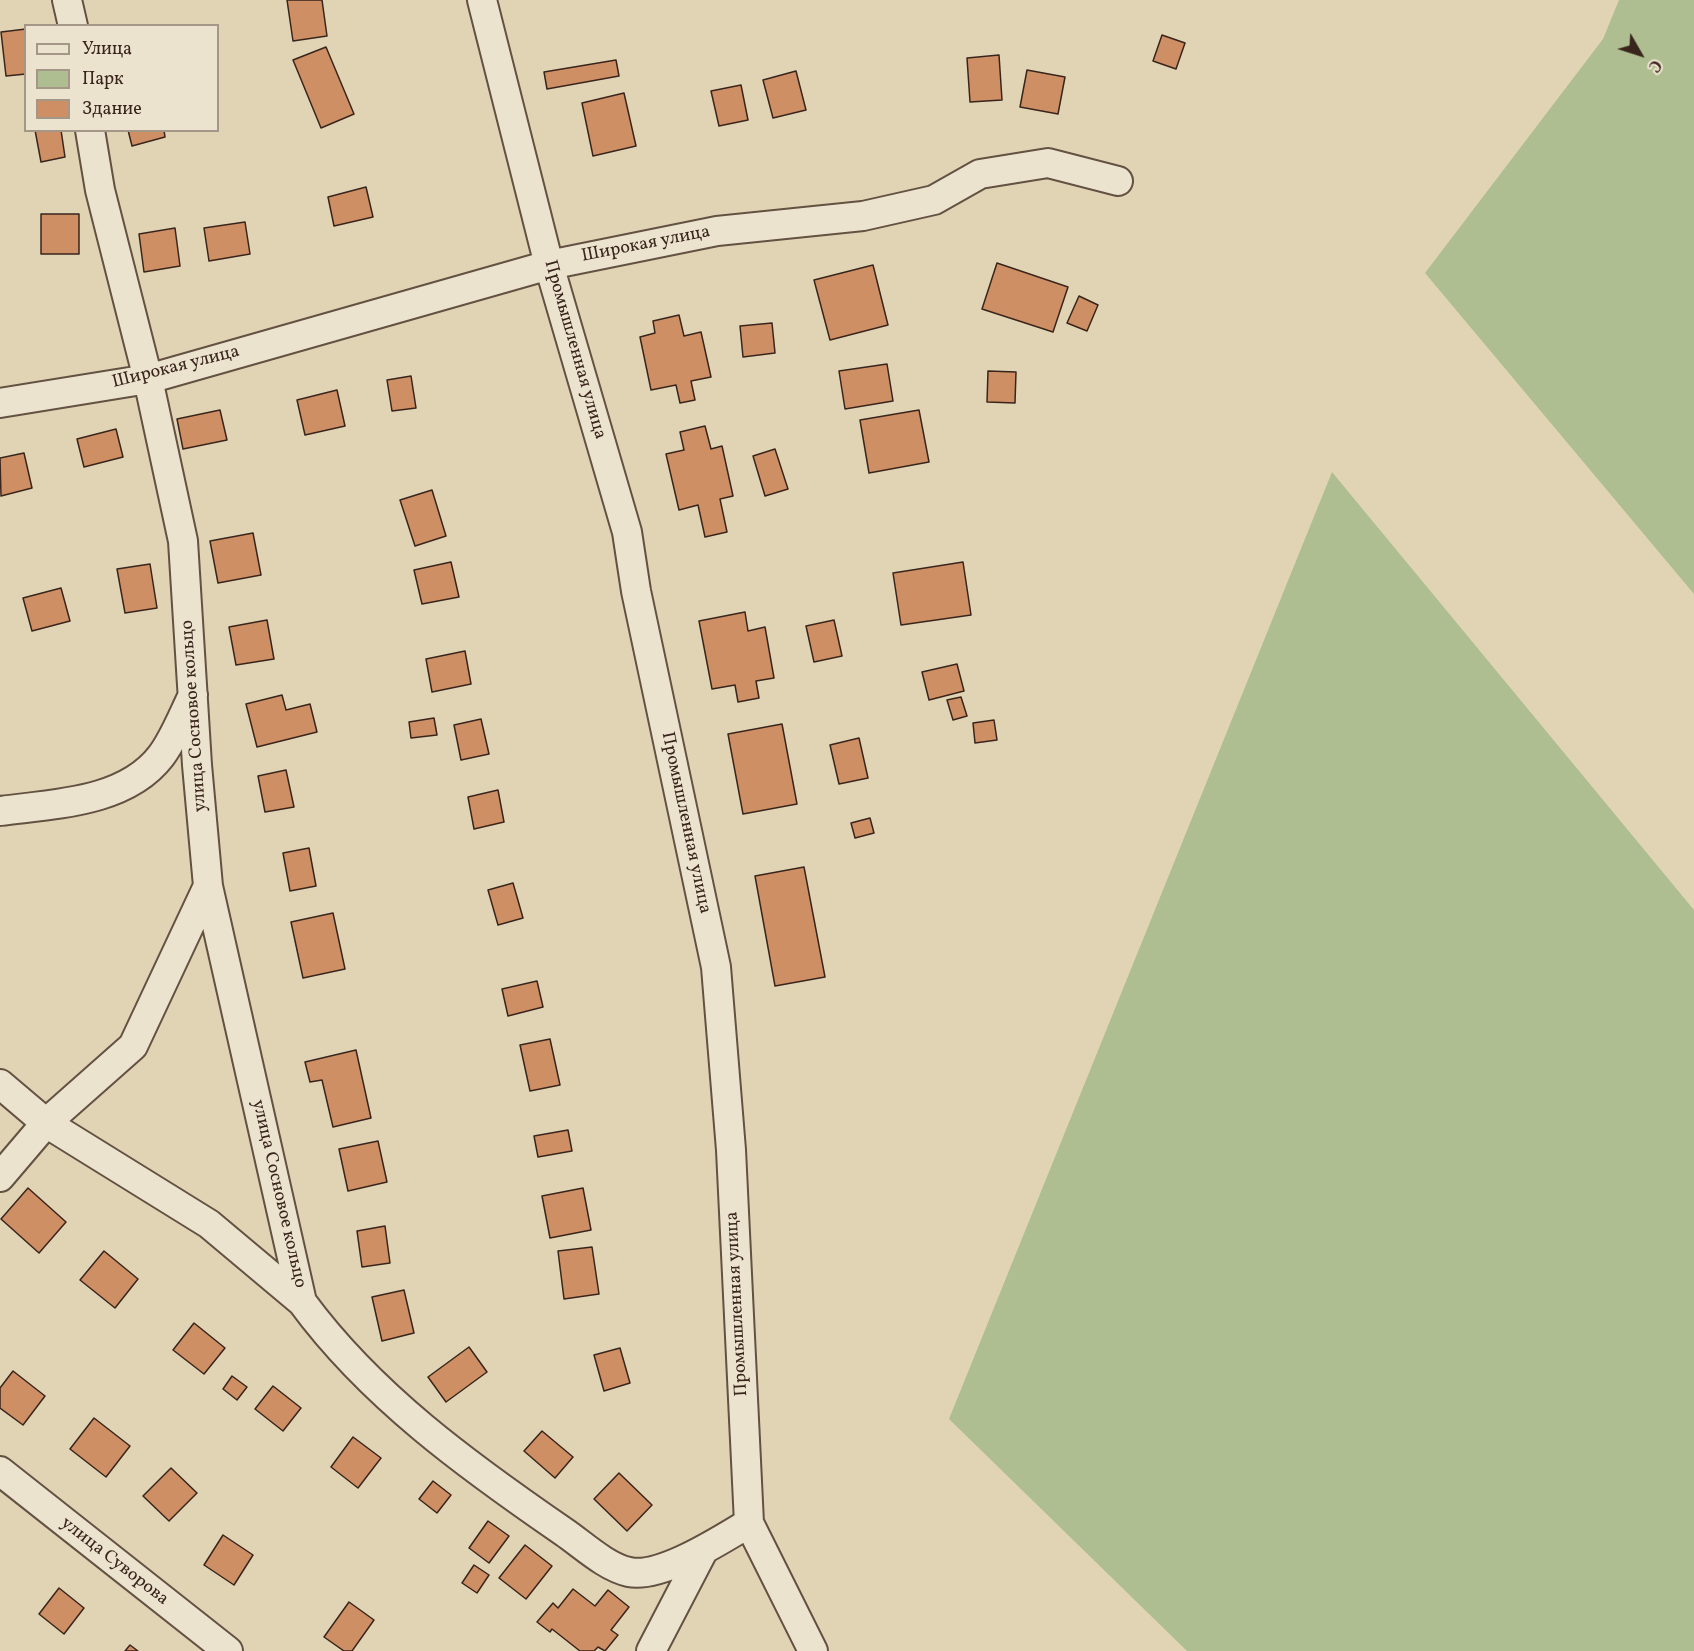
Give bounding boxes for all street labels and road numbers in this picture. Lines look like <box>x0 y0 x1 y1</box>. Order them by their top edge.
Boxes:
street label: Широкая улица <box>580 222 712 268</box>
street label: Промышленная улица <box>538 258 610 442</box>
street label: Широкая улица <box>110 342 242 394</box>
street label: улица Сосновое кольцо <box>178 619 212 813</box>
street label: Промышленная улица <box>655 730 715 916</box>
street label: улица Сосновое кольцо <box>246 1098 310 1290</box>
street label: Промышленная улица <box>722 1211 754 1397</box>
street label: улица Суворова <box>56 1513 172 1611</box>

